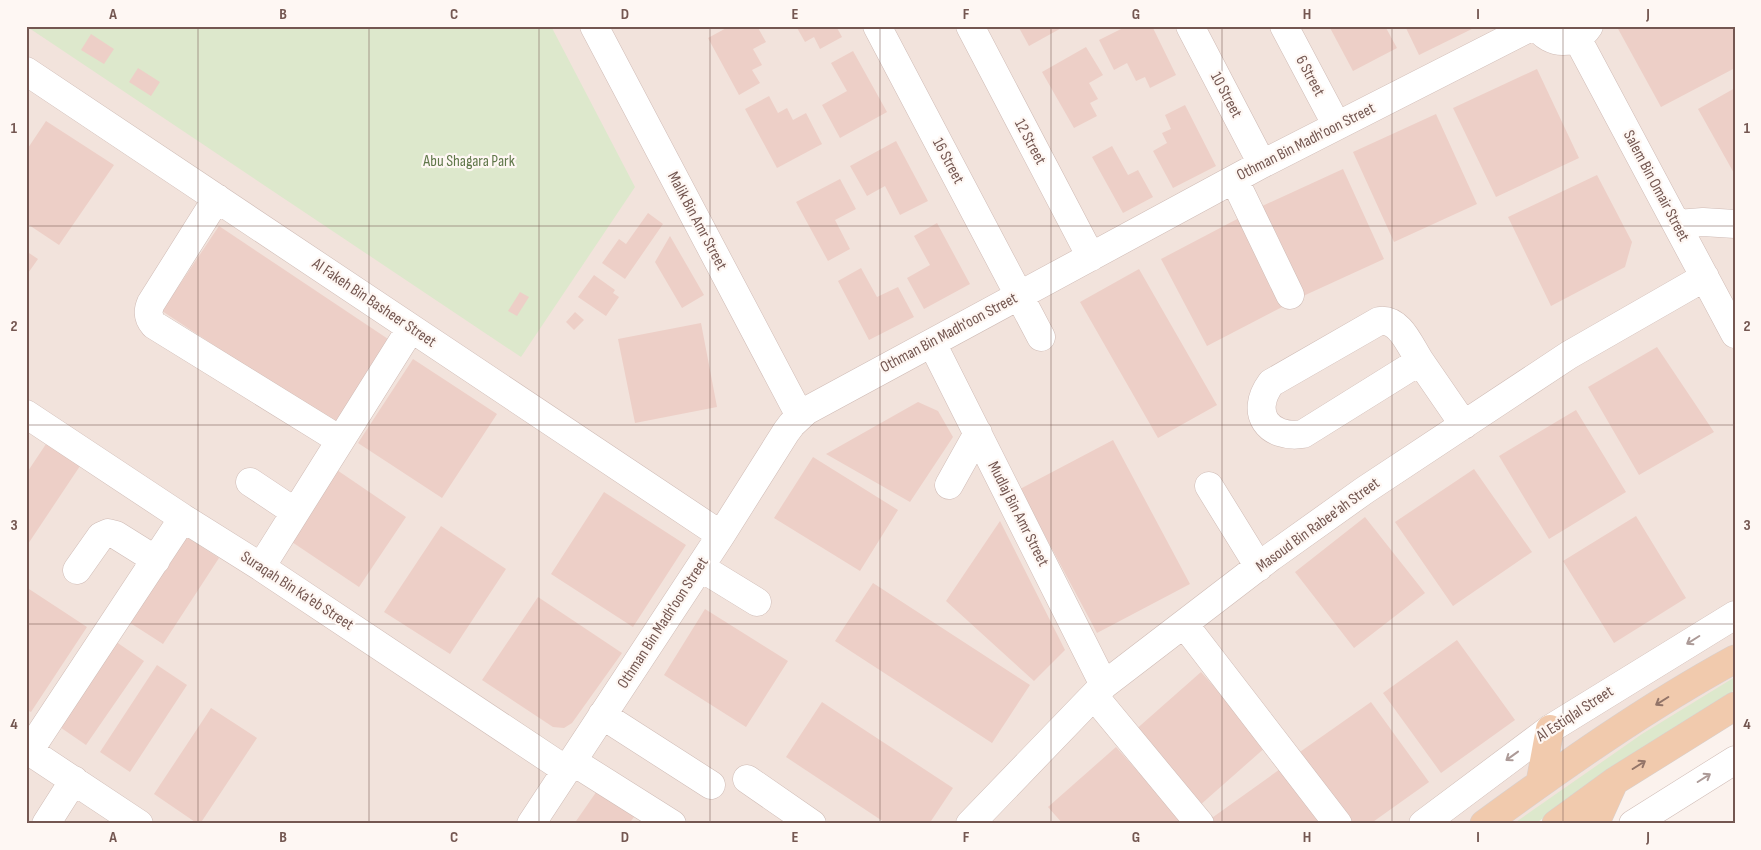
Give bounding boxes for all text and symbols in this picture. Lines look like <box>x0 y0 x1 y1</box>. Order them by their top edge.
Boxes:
text: A <box>108 5 117 24</box>
text: B <box>279 5 287 24</box>
text: C <box>450 5 458 24</box>
text: D <box>621 5 629 24</box>
text: E <box>792 5 799 24</box>
text: F <box>963 5 970 24</box>
text: G <box>1132 5 1140 24</box>
text: H <box>1303 5 1311 24</box>
text: I <box>1476 5 1480 24</box>
text: J <box>1645 5 1650 24</box>
street label: 6 Street <box>1291 52 1329 100</box>
street label: 10 Street <box>1206 69 1246 121</box>
street label: Othman Bin Madh'oon Street <box>1234 99 1378 185</box>
street label: 12 Street <box>1010 116 1050 168</box>
text: 1 <box>11 119 18 138</box>
text: 1 <box>1744 119 1751 138</box>
street label: Salem Bin Omair Street <box>1619 127 1693 245</box>
street label: 16 Street <box>928 135 968 187</box>
park label: Abu Shagara Park <box>422 152 515 171</box>
street label: Malik Bin Amr Street <box>663 169 731 273</box>
street label: Al Fakeh Bin Basheer Street <box>308 254 440 352</box>
street label: Othman Bin Madh'oon Street <box>877 289 1021 377</box>
text: 2 <box>10 317 18 336</box>
text: 2 <box>1743 317 1751 336</box>
street label: Mudlaj Bin Amr Street <box>983 458 1053 570</box>
street label: Masoud Bin Rabee'ah Street <box>1252 474 1384 576</box>
text: 3 <box>10 516 18 535</box>
text: 3 <box>1743 516 1751 535</box>
street label: Suraqah Bin Ka'eb Street <box>237 547 357 635</box>
street label: Othman Bin Madh'oon Street <box>614 554 713 692</box>
one-way arrow <box>1687 636 1701 646</box>
street label: Al Estiqlal Street <box>1532 682 1617 746</box>
one-way arrow <box>1656 696 1670 706</box>
text: 4 <box>10 715 18 734</box>
text: 4 <box>1743 715 1751 734</box>
one-way arrow <box>1506 751 1520 762</box>
one-way arrow <box>1632 760 1646 770</box>
one-way arrow <box>1696 773 1710 783</box>
text: A <box>108 828 117 847</box>
text: B <box>279 828 287 847</box>
text: C <box>450 828 458 847</box>
text: D <box>621 828 629 847</box>
text: E <box>792 828 799 847</box>
text: F <box>963 828 970 847</box>
text: G <box>1132 828 1140 847</box>
text: H <box>1303 828 1311 847</box>
text: I <box>1476 828 1480 847</box>
text: J <box>1645 828 1650 847</box>

